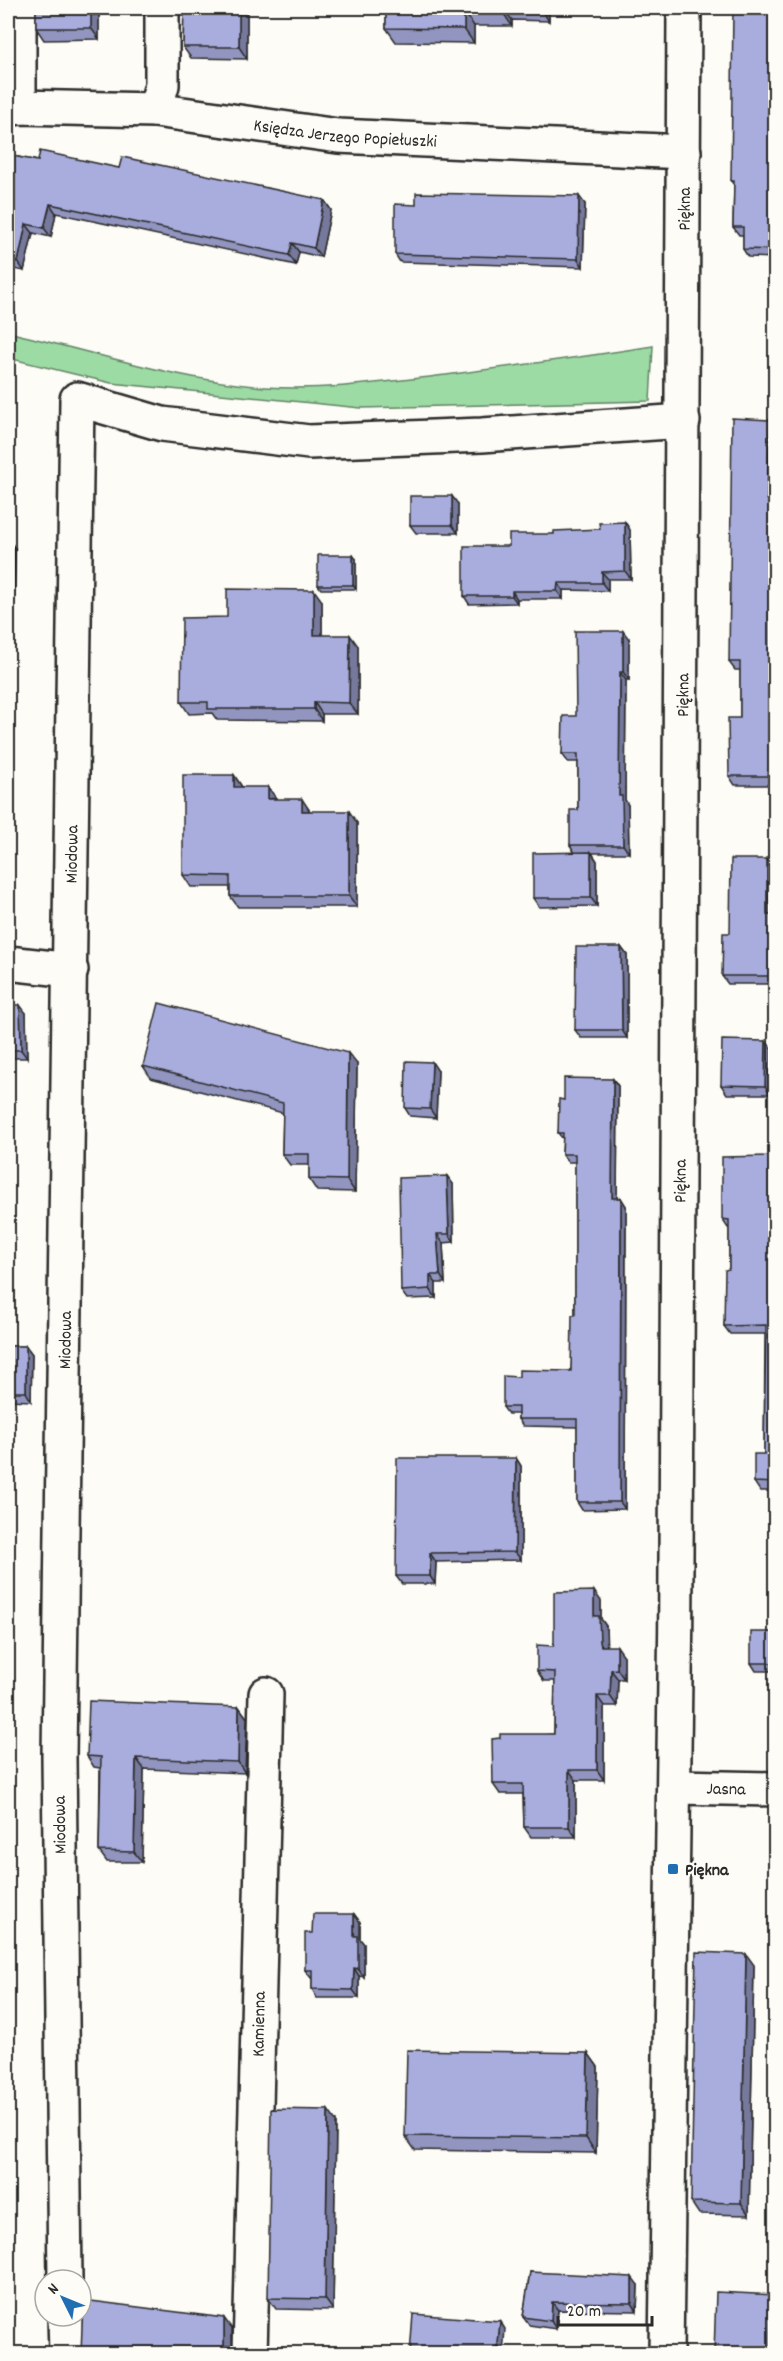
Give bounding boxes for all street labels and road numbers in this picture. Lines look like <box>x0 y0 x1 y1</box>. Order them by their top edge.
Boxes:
street label: Księdza Jerzego Popiełuszki <box>252 114 437 156</box>
street label: Piękna <box>674 187 699 231</box>
street label: Piękna <box>672 673 697 717</box>
street label: Miodowa <box>61 824 86 884</box>
street label: Piękna <box>669 1159 695 1203</box>
street label: Miodowa <box>54 1310 80 1369</box>
street label: Jasna <box>706 1778 746 1803</box>
street label: Miodowa <box>48 1795 75 1854</box>
street label: Kamienna <box>247 1991 274 2057</box>

